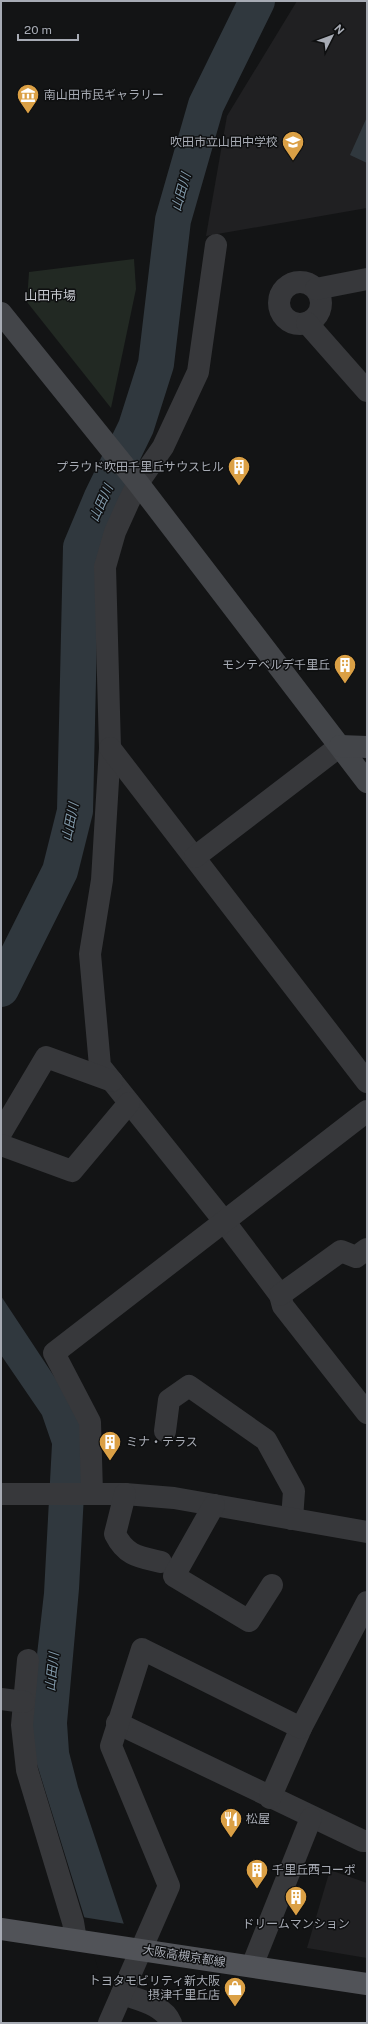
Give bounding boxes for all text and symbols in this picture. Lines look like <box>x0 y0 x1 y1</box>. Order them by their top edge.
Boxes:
scale bar <box>18 16 78 42</box>
north arrow <box>312 16 352 56</box>
text: N <box>332 22 347 37</box>
text: 20 m <box>24 23 52 37</box>
museum icon: 南山田市民ギャラリー <box>15 82 41 115</box>
place label: 南山田市民ギャラリー <box>44 88 164 102</box>
school or university icon: 吹田市立山田中学校 <box>280 129 306 162</box>
place label: 吹田市立山田中学校 <box>170 135 278 149</box>
water label: 山田川 <box>168 169 194 213</box>
district label: 山田市場 <box>24 288 76 303</box>
building icon: プラウド吹田千里丘サウスヒル <box>226 454 252 487</box>
place label: プラウド吹田千里丘サウスヒル <box>56 460 224 474</box>
water label: 山田川 <box>86 480 117 524</box>
building icon: モンテベルデ千里丘 <box>332 652 358 685</box>
place label: モンテベルデ千里丘 <box>222 658 330 672</box>
water label: 山田川 <box>59 799 81 843</box>
building icon: ミナ・テラス <box>97 1429 123 1462</box>
place label: ミナ・テラス <box>126 1435 198 1449</box>
water label: 山田川 <box>43 1650 62 1692</box>
restaurant icon: 松屋 <box>218 1806 244 1839</box>
place label: 松屋 <box>246 1812 270 1826</box>
building icon: 千里丘西コーポ <box>244 1857 270 1890</box>
place label: 千里丘西コーポ <box>272 1863 356 1877</box>
building icon: ドリームマンション <box>283 1884 309 1917</box>
place label: ドリームマンション <box>242 1917 350 1931</box>
street label: 大阪高槻京都線 <box>141 1943 227 1969</box>
place label: トヨタモビリティ新大阪 摂津千里丘店 <box>89 1974 220 2002</box>
shop icon: トヨタモビリティ新大阪 摂津千里丘店 <box>222 1975 248 2008</box>

